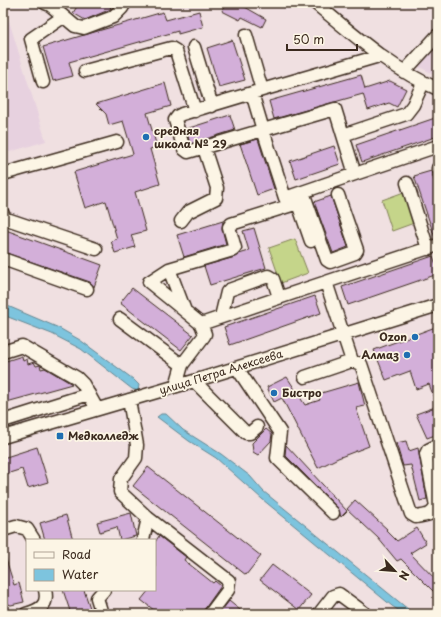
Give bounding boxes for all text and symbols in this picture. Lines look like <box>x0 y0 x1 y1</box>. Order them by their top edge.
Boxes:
scale bar <box>287 26 357 52</box>
text: 50 m <box>293 30 324 48</box>
place label: средняя школа № 29 <box>154 122 227 152</box>
marker: средняя школа № 29 <box>141 132 151 142</box>
place label: Ozon <box>379 328 407 345</box>
marker: Ozon <box>410 332 420 342</box>
street label: улица Петра Алексеева <box>157 345 285 398</box>
place label: Алмаз <box>361 346 399 363</box>
marker: Алмаз <box>402 350 412 360</box>
place label: Бистро <box>282 384 322 401</box>
marker: Бистро <box>269 388 279 398</box>
place label: Медколледж <box>68 427 139 444</box>
marker: Медколледж <box>55 431 65 441</box>
legend <box>26 539 156 591</box>
text: Road <box>62 545 91 563</box>
north arrow <box>375 551 415 591</box>
text: Water <box>62 565 99 583</box>
text: N <box>395 568 414 584</box>

